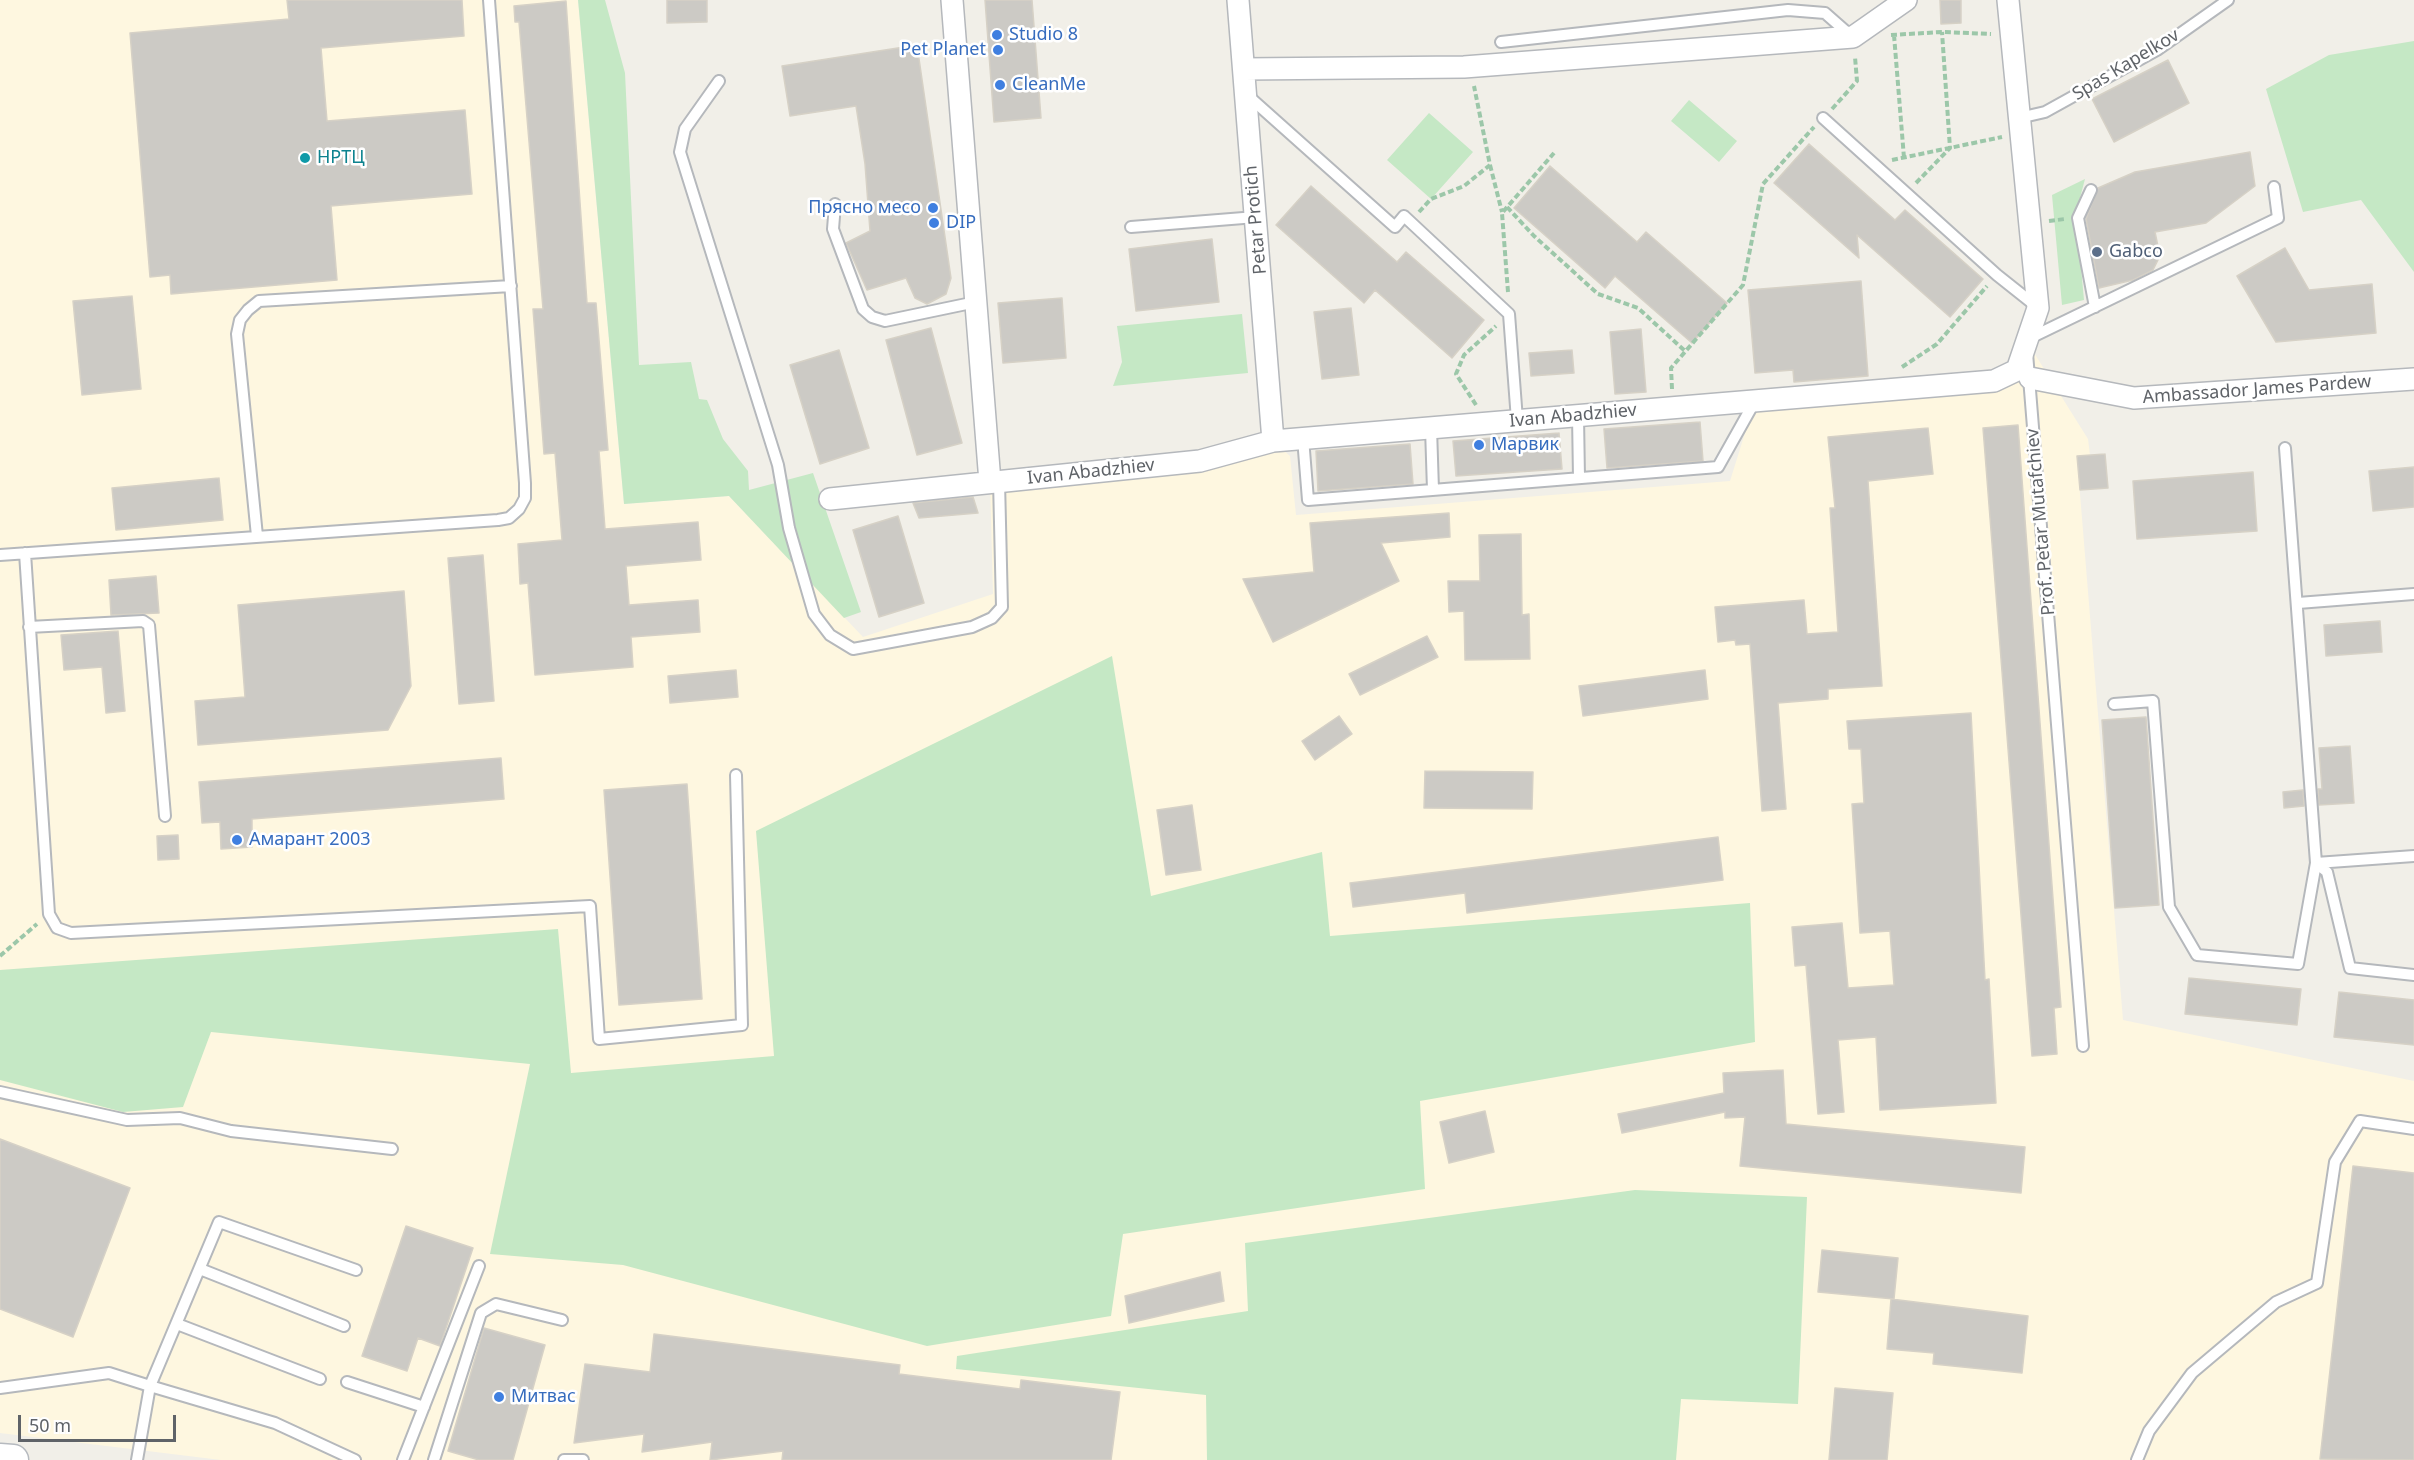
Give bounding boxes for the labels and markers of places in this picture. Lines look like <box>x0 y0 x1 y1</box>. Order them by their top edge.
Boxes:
place label: Studio 8 <box>1009 24 1078 46</box>
marker: Studio 8 <box>990 28 1004 42</box>
place label: Pet Planet <box>900 39 986 61</box>
marker: Pet Planet <box>991 43 1005 57</box>
place label: CleanMe <box>1012 74 1086 96</box>
marker: CleanMe <box>993 78 1007 92</box>
place label: НРТЦ <box>317 147 365 169</box>
marker: НРТЦ <box>298 151 312 165</box>
place label: Прясно месо <box>808 197 921 219</box>
marker: Прясно месо <box>926 201 940 215</box>
place label: DIP <box>946 212 976 234</box>
marker: DIP <box>927 216 941 230</box>
place label: Gabco <box>2109 241 2163 263</box>
marker: Gabco <box>2090 245 2104 259</box>
place label: Марвик <box>1491 434 1559 456</box>
marker: Марвик <box>1472 438 1486 452</box>
place label: Амарант 2003 <box>249 829 371 851</box>
marker: Амарант 2003 <box>230 833 244 847</box>
place label: Митвас <box>511 1386 576 1408</box>
marker: Митвас <box>492 1390 506 1404</box>

